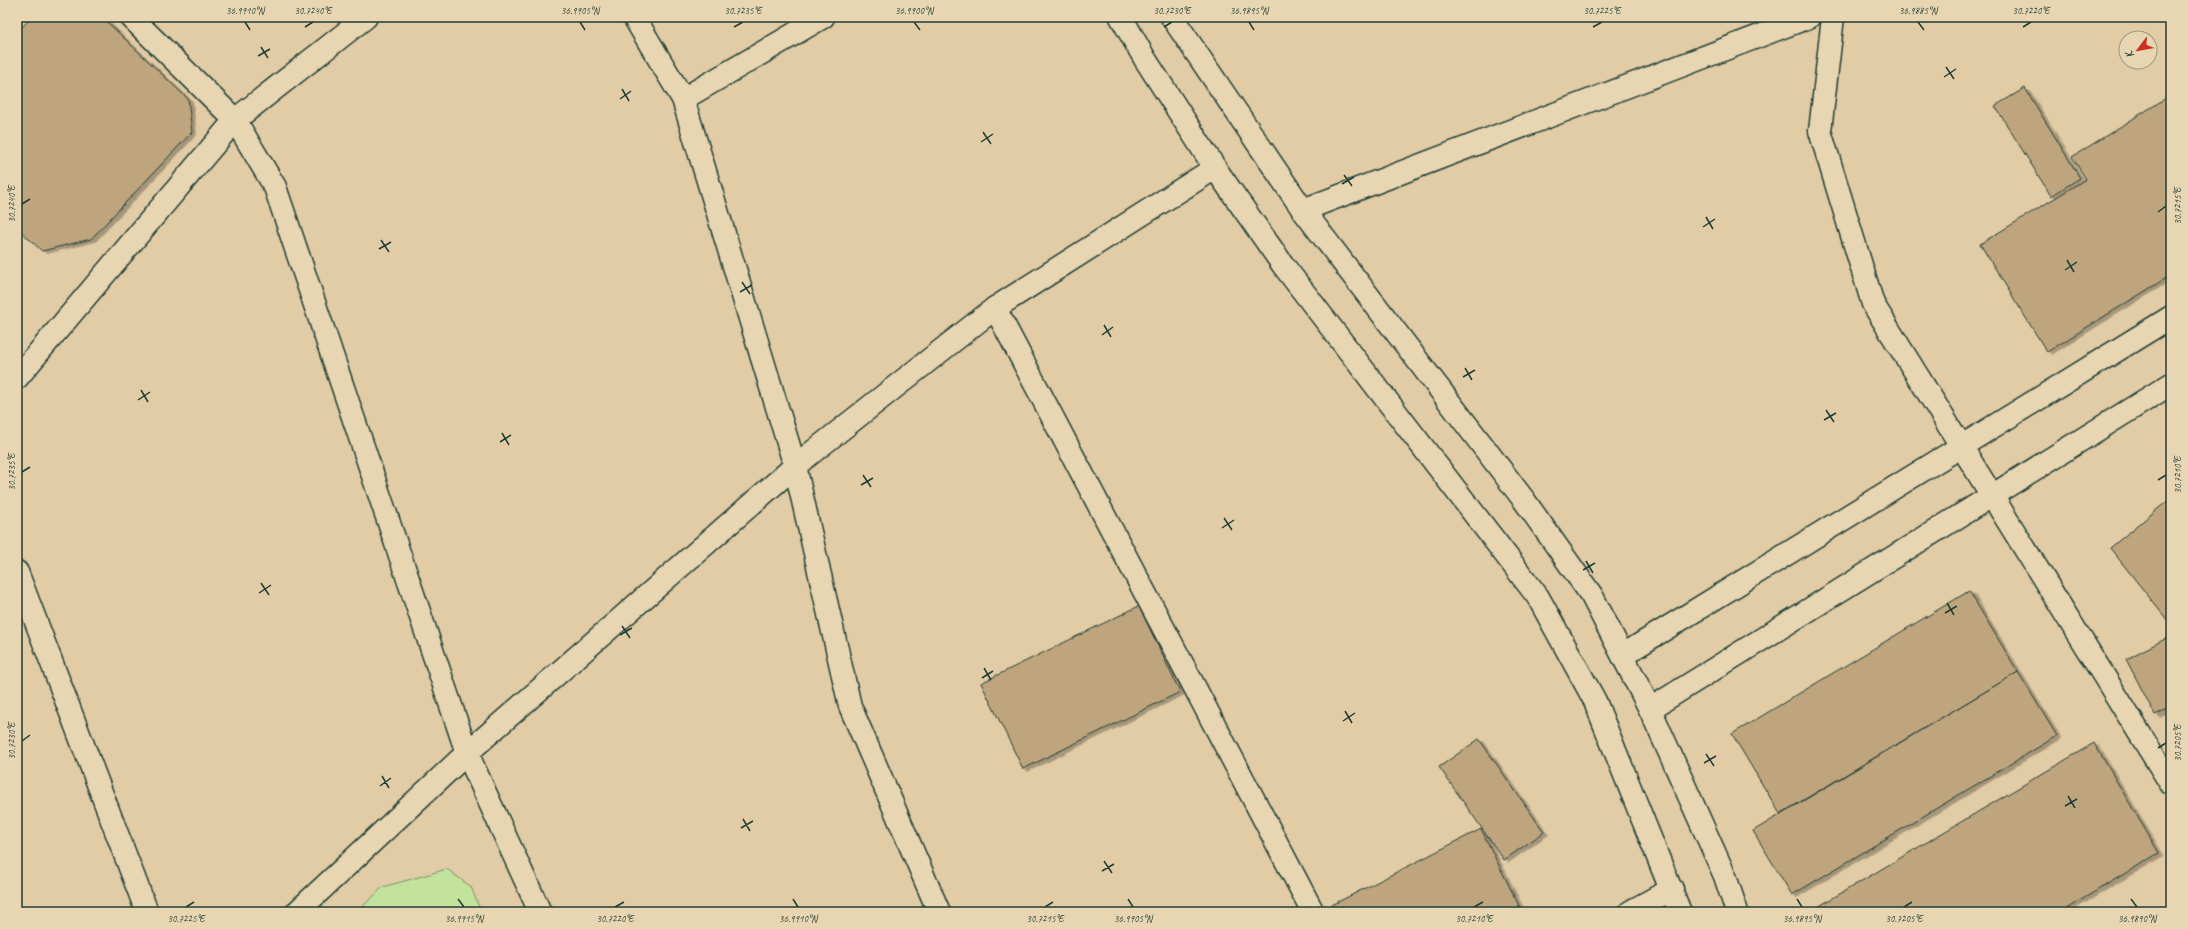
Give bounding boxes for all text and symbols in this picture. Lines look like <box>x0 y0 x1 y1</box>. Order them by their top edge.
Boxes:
text: 36.9910°N <box>226 4 266 17</box>
text: 30.7240°E <box>294 4 333 17</box>
text: 36.9905°N <box>561 4 601 17</box>
text: 30.7235°E <box>724 4 763 17</box>
text: 36.9900°N <box>895 4 935 17</box>
text: 30.7230°E <box>1153 4 1192 17</box>
text: 36.9895°N <box>1230 4 1270 17</box>
text: 30.7225°E <box>1583 4 1622 17</box>
text: 36.9885°N <box>1899 4 1939 17</box>
text: 30.7220°E <box>2012 4 2051 17</box>
north arrow <box>2118 30 2158 70</box>
text: K <box>2121 47 2137 61</box>
text: 30.7240°E <box>5 184 18 223</box>
text: 30.7215°E <box>2171 186 2184 225</box>
text: 30.7235°E <box>5 452 18 491</box>
text: 30.7210°E <box>2171 455 2184 494</box>
text: 30.7230°E <box>5 721 18 760</box>
text: 30.7205°E <box>2171 723 2184 762</box>
text: 30.7225°E <box>167 912 206 925</box>
text: 36.9915°N <box>445 912 485 925</box>
text: 30.7220°E <box>596 912 635 925</box>
text: 36.9910°N <box>779 912 819 925</box>
text: 30.7215°E <box>1026 912 1065 925</box>
text: 36.9905°N <box>1114 912 1154 925</box>
text: 30.7210°E <box>1455 912 1494 925</box>
text: 36.9895°N <box>1783 912 1823 925</box>
text: 30.7205°E <box>1885 912 1924 925</box>
text: 36.9890°N <box>2118 912 2158 925</box>

